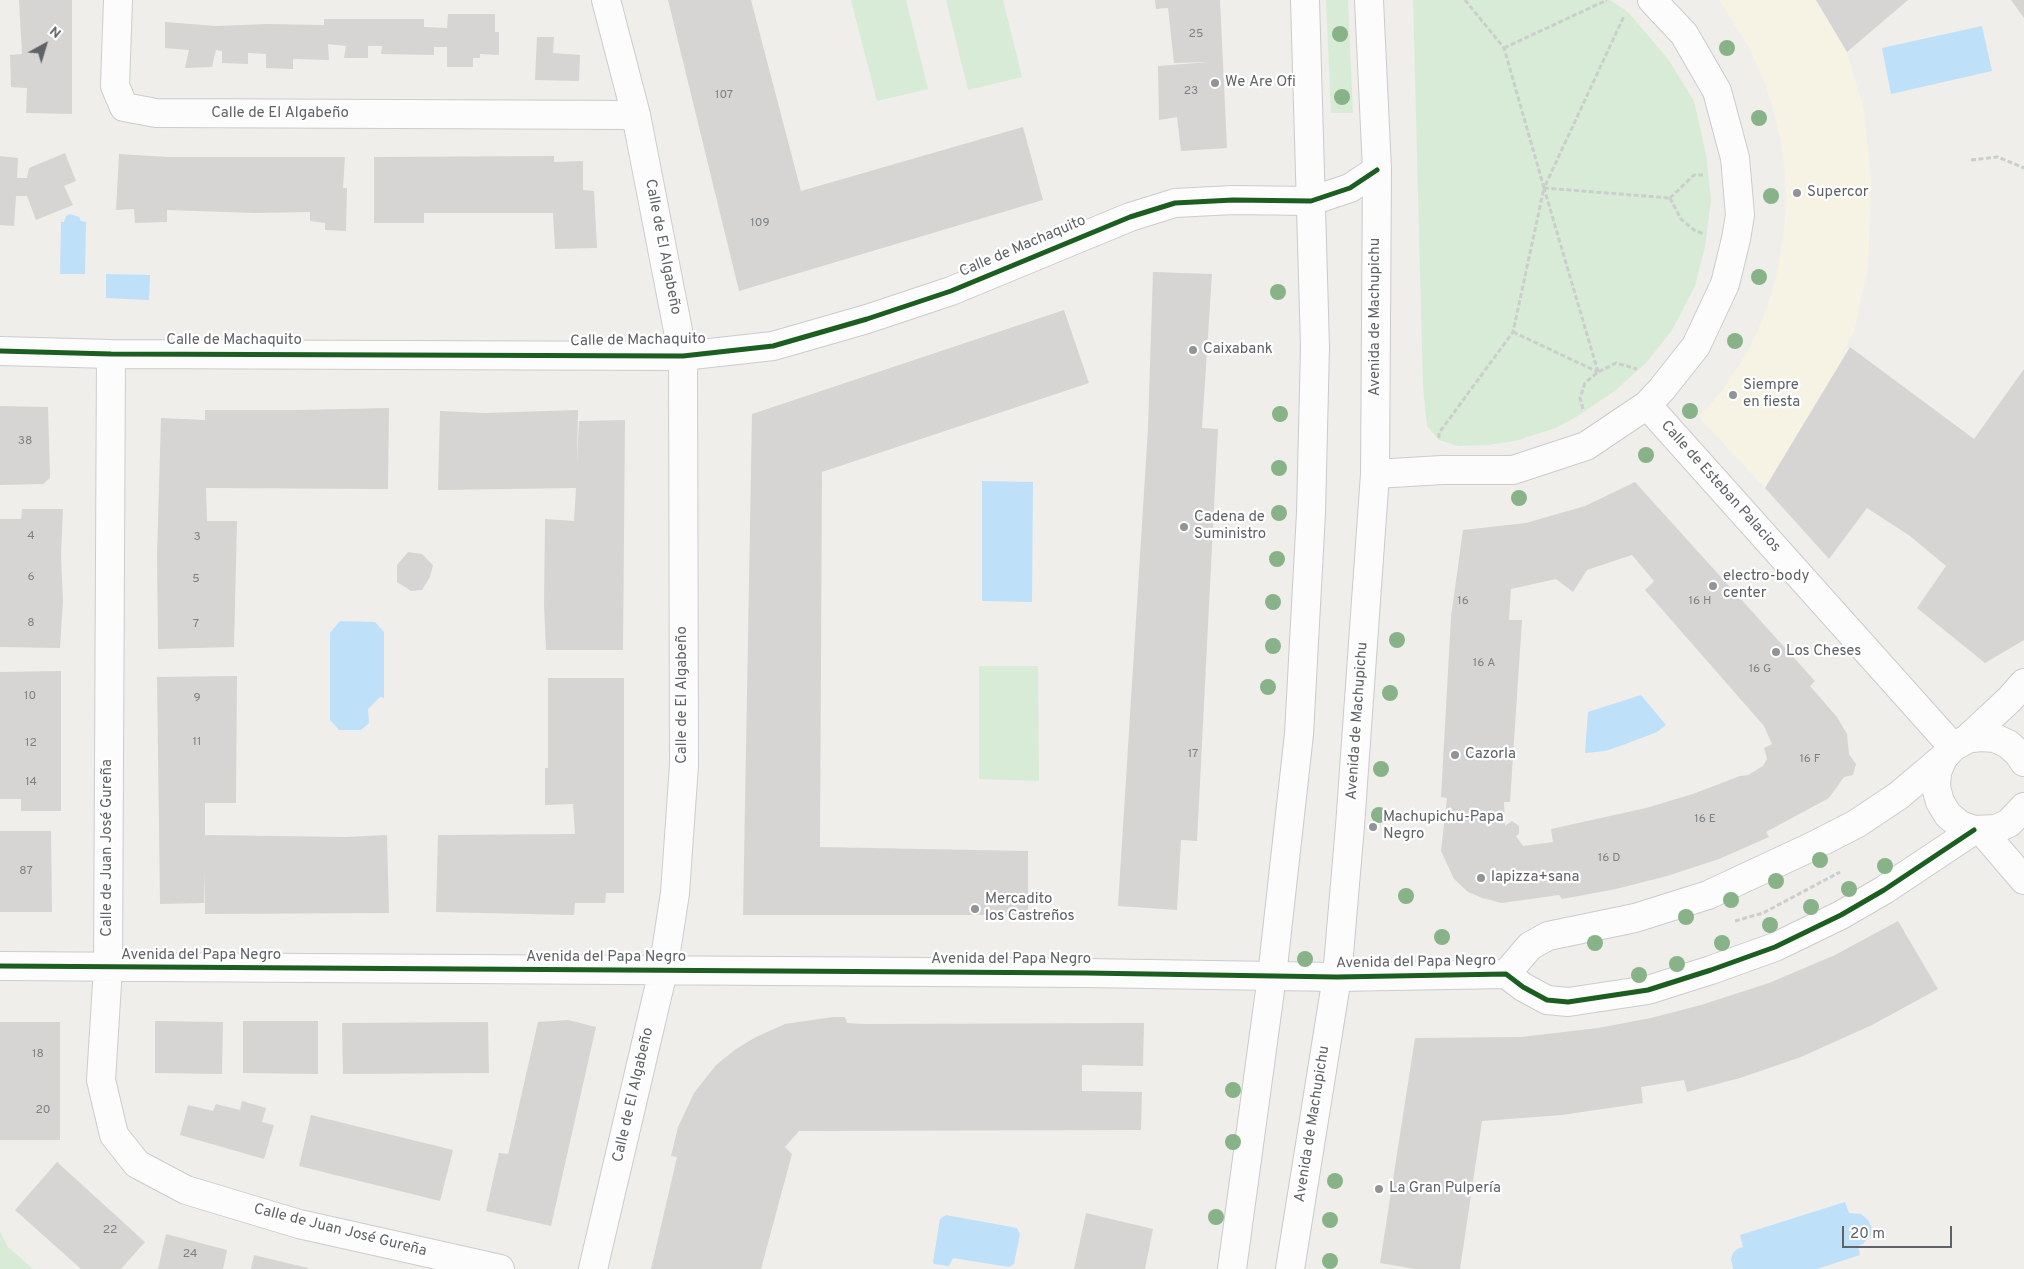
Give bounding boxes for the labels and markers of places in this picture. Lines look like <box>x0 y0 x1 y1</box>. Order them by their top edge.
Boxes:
place label: We Are Ofi <box>1225 74 1296 92</box>
marker: We Are Ofi <box>1209 77 1221 89</box>
place label: Supercor <box>1807 184 1869 202</box>
marker: Supercor <box>1791 187 1803 199</box>
place label: Caixabank <box>1203 341 1273 359</box>
marker: Caixabank <box>1187 344 1199 356</box>
place label: Siempre en fiesta <box>1743 377 1800 412</box>
marker: Siempre en fiesta <box>1727 389 1739 401</box>
place label: Cadena de Suministro <box>1194 509 1266 544</box>
marker: Cadena de Suministro <box>1178 521 1190 533</box>
place label: electro-body center <box>1723 568 1809 603</box>
marker: electro-body center <box>1707 580 1719 592</box>
place label: Los Cheses <box>1786 643 1861 661</box>
marker: Los Cheses <box>1770 646 1782 658</box>
place label: Cazorla <box>1465 746 1516 764</box>
marker: Cazorla <box>1449 749 1461 761</box>
place label: Machupichu-Papa Negro <box>1383 809 1504 844</box>
marker: Machupichu-Papa Negro <box>1367 821 1379 833</box>
place label: lapizza+sana <box>1491 869 1579 887</box>
marker: lapizza+sana <box>1475 872 1487 884</box>
place label: Mercadito los Castreños <box>985 891 1075 926</box>
marker: Mercadito los Castreños <box>969 903 981 915</box>
place label: La Gran Pulpería <box>1389 1180 1501 1198</box>
marker: La Gran Pulpería <box>1373 1183 1385 1195</box>

